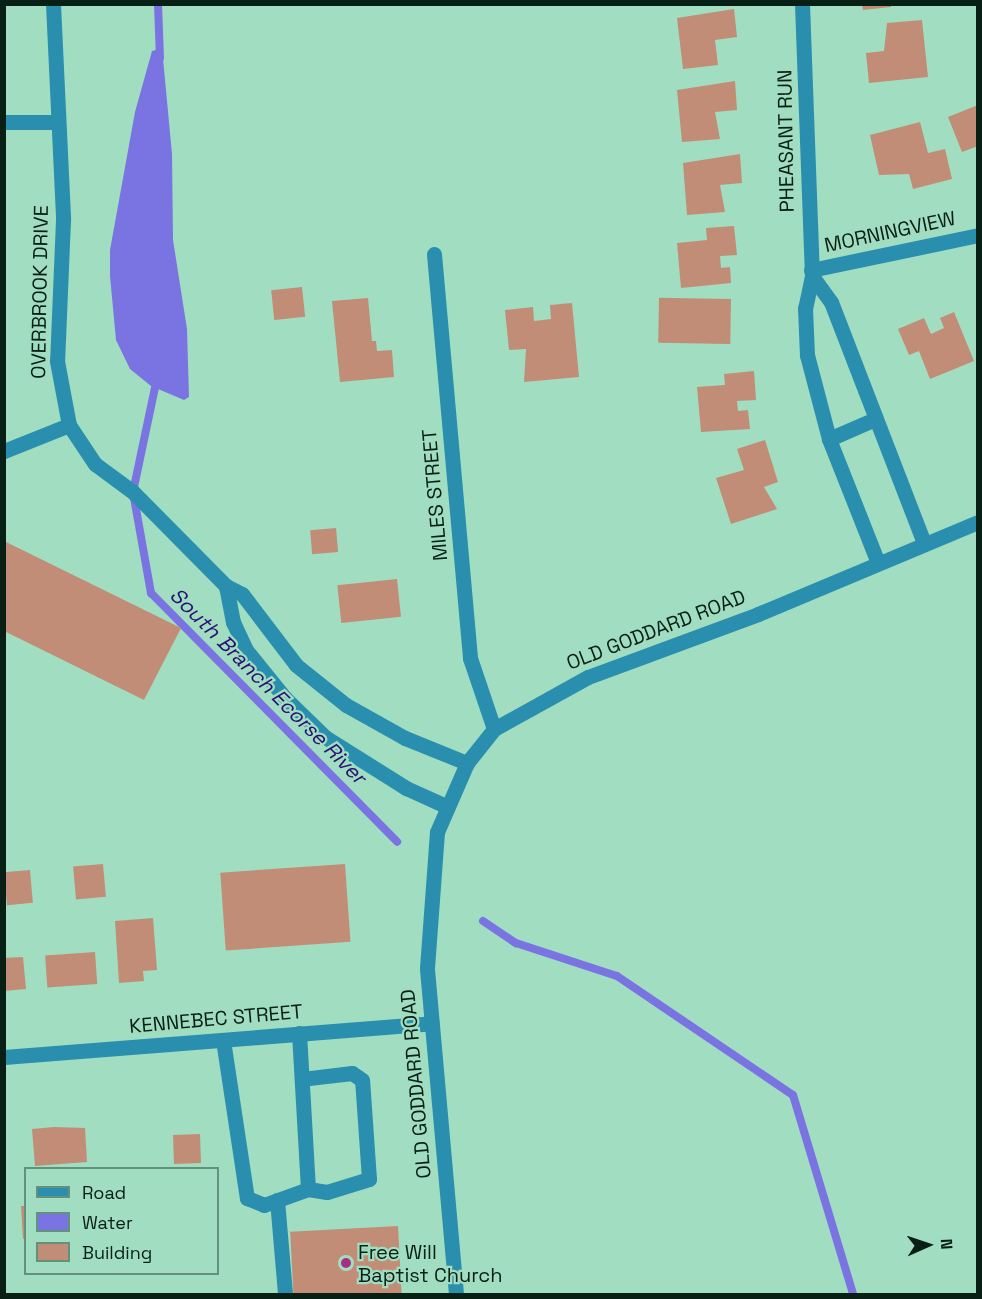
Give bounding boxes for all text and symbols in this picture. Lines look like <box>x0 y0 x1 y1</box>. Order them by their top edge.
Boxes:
street label: PHEASANT RUN <box>773 69 799 213</box>
street label: OVERBROOK DRIVE <box>26 205 54 379</box>
street label: MORNINGVIEW <box>822 206 958 258</box>
street label: MILES STREET <box>417 428 453 562</box>
water label: South Branch Ecorse River <box>165 583 371 789</box>
street label: OLD GODDARD ROAD <box>563 585 749 675</box>
street label: OLD GODDARD ROAD <box>396 988 436 1180</box>
street label: KENNEBEC STREET <box>128 999 304 1039</box>
legend <box>24 1167 219 1275</box>
text: Road <box>82 1181 126 1204</box>
text: Water <box>82 1211 133 1234</box>
north arrow <box>898 1215 958 1275</box>
text: N <box>936 1238 957 1250</box>
place label: Free Will Baptist Church <box>358 1240 503 1287</box>
text: Building <box>82 1241 152 1264</box>
marker: Free Will Baptist Church <box>339 1256 353 1270</box>

